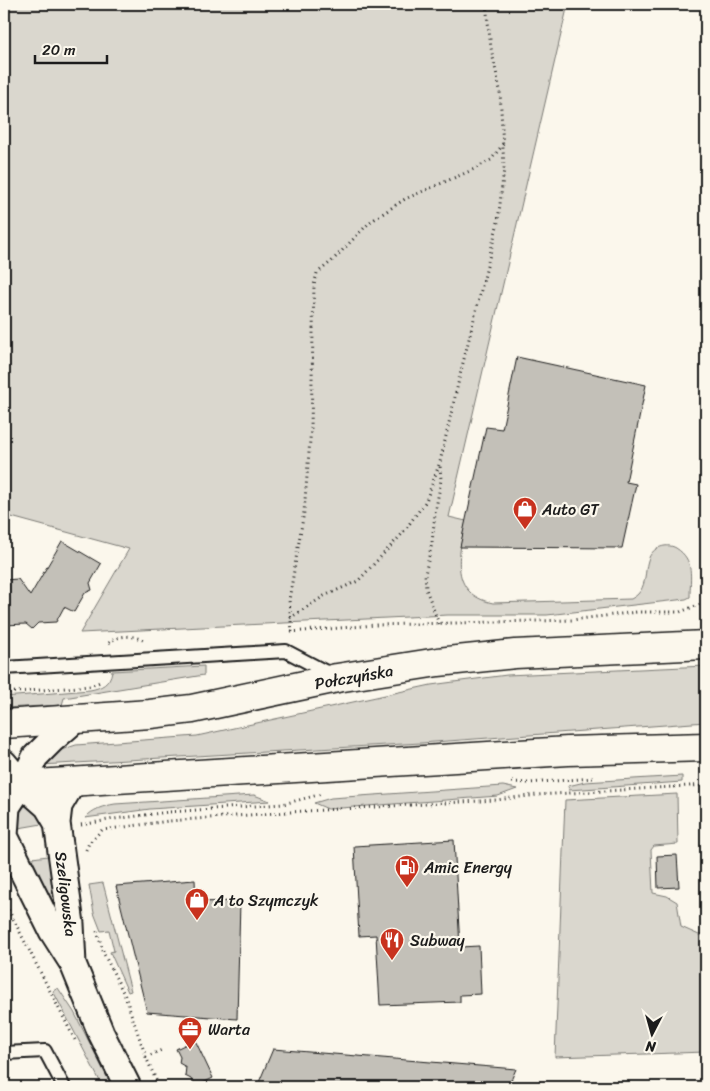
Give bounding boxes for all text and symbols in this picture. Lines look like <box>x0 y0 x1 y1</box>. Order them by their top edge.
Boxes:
scale bar <box>35 32 108 64</box>
text: 20 m <box>42 37 76 63</box>
place label: Auto GT <box>541 495 600 524</box>
shop icon: Auto GT <box>512 496 538 530</box>
street label: Połczyńska <box>312 656 396 698</box>
street label: Szeligowska <box>46 850 86 938</box>
place label: Amic Energy <box>423 853 513 882</box>
fuel station icon: Amic Energy <box>394 854 420 888</box>
place label: A to Szymczyk <box>213 886 319 915</box>
shop icon: A to Szymczyk <box>184 887 210 921</box>
place label: Subway <box>410 926 465 955</box>
restaurant icon: Subway <box>379 927 405 961</box>
north arrow <box>628 1008 678 1058</box>
place label: Warta <box>208 1015 251 1044</box>
office icon: Warta <box>177 1016 203 1050</box>
text: N <box>644 1033 658 1059</box>

